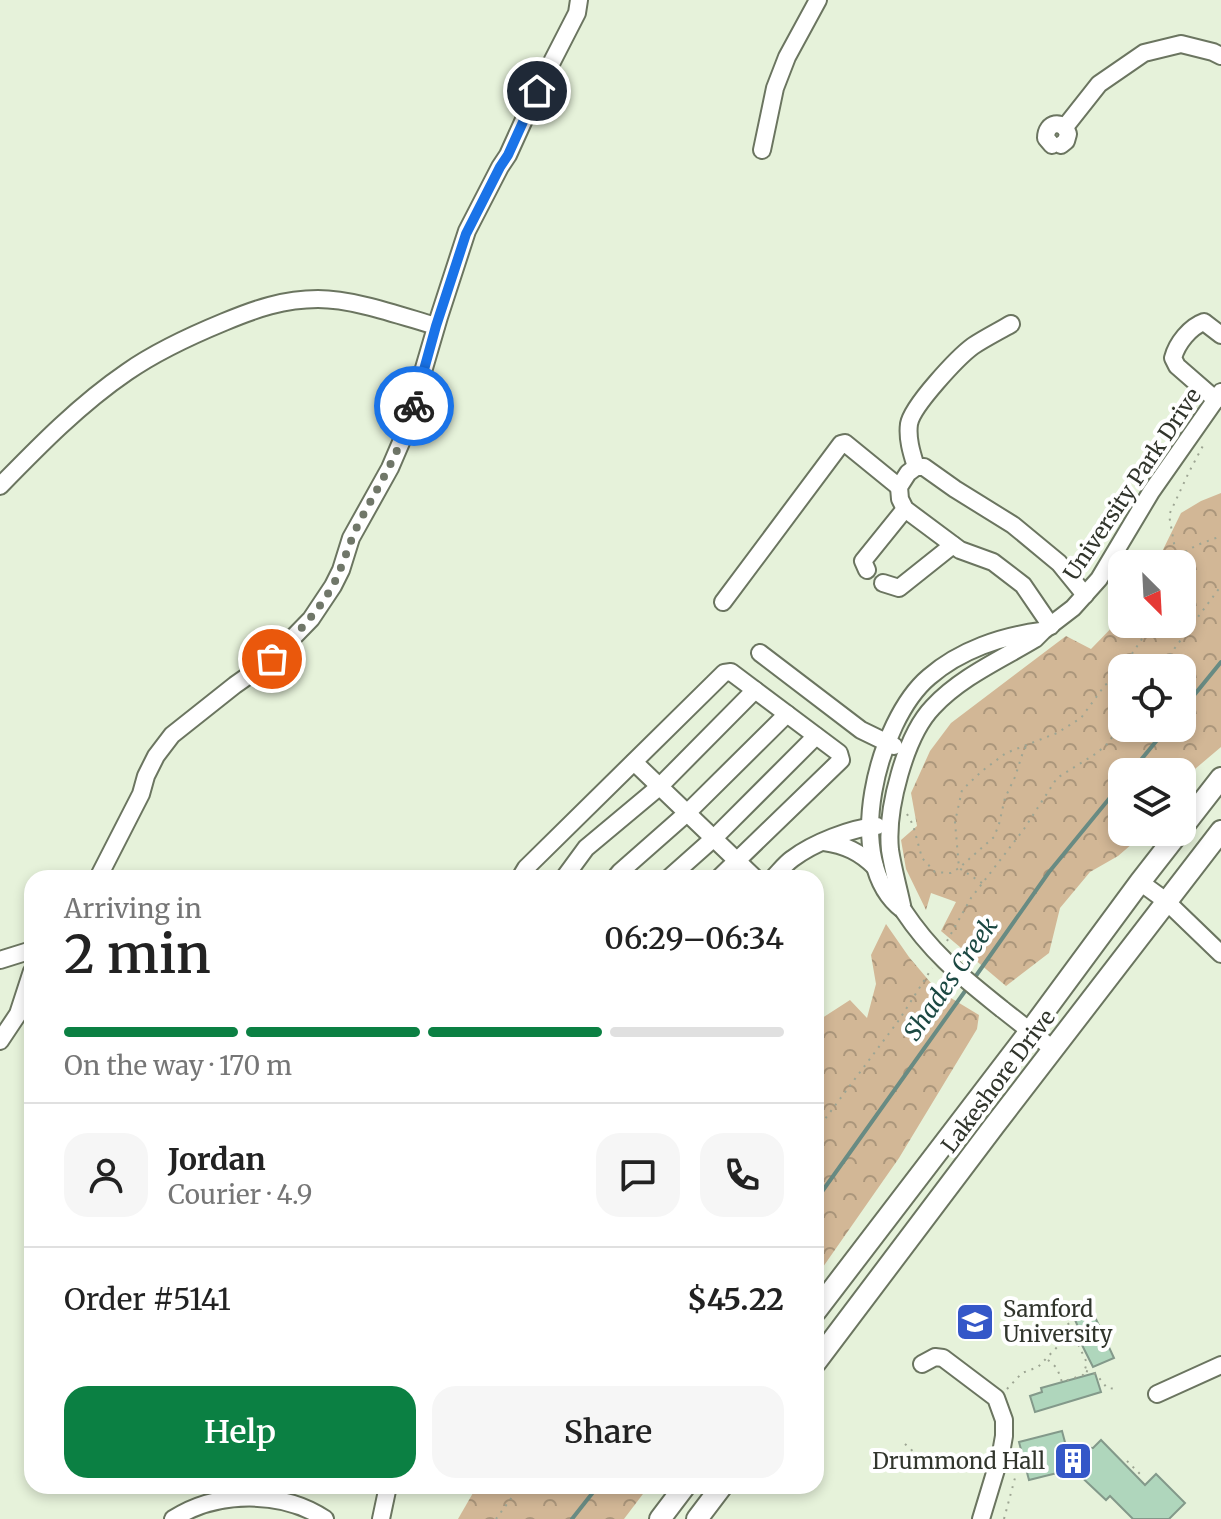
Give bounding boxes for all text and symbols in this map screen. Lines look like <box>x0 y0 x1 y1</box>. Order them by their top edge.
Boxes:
pin <box>503 57 571 125</box>
icon: home <box>515 69 559 113</box>
courier <box>374 366 454 446</box>
street label: University Park Drive <box>1057 383 1207 585</box>
icon: bike <box>392 384 436 428</box>
north arrow <box>1108 550 1196 638</box>
map controls <box>1108 550 1196 846</box>
pin <box>238 625 306 693</box>
icon: bag <box>250 637 294 681</box>
button: locate <box>1108 654 1196 742</box>
button: layers <box>1108 758 1196 846</box>
text: Arriving in <box>64 892 202 925</box>
water label: Shades Creek <box>897 911 1004 1046</box>
text: 06:29–06:34 <box>604 919 784 957</box>
text: 2 min <box>64 922 211 987</box>
street label: Lakeshore Drive <box>935 1004 1061 1158</box>
text: On the way · 170 m <box>64 1049 292 1082</box>
button: person <box>64 1133 148 1217</box>
button: chat <box>596 1133 680 1217</box>
button: phone <box>700 1133 784 1217</box>
text: Jordan <box>168 1140 266 1178</box>
text: Courier · 4.9 <box>168 1178 312 1211</box>
text: Order #5141 <box>64 1280 231 1318</box>
text: $45.22 <box>687 1280 784 1318</box>
place label: Samford University <box>1003 1295 1113 1348</box>
school or university icon: Samford University <box>954 1301 996 1343</box>
button: Help <box>64 1386 416 1478</box>
button: Share <box>432 1386 784 1478</box>
building icon: Drummond Hall <box>1052 1440 1094 1482</box>
place label: Drummond Hall <box>872 1447 1045 1475</box>

